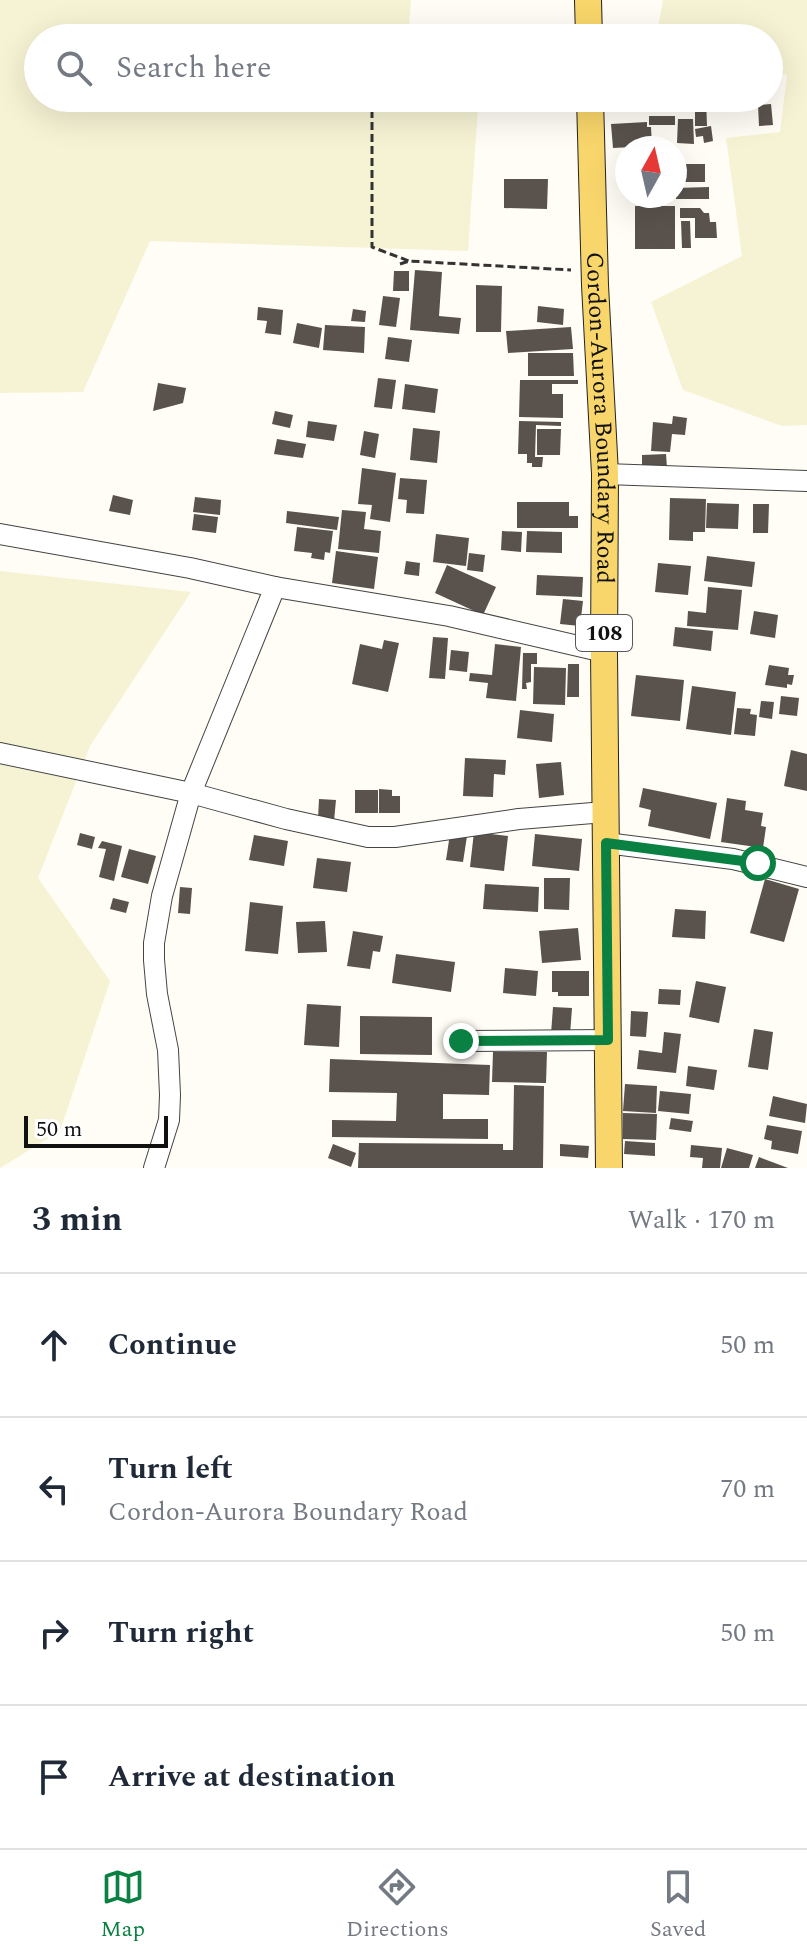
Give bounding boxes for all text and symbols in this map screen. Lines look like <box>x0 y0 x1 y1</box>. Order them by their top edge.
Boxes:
search box <box>24 24 783 112</box>
text: Search here <box>116 45 272 91</box>
icon: search <box>52 46 96 90</box>
north arrow <box>615 136 687 208</box>
street label: Cordon-Aurora Boundary Road <box>576 251 623 584</box>
road number: 108 <box>576 615 632 651</box>
route start <box>740 845 776 881</box>
route end <box>443 1023 479 1059</box>
scale bar <box>24 1112 168 1148</box>
text: 50 m <box>36 1113 82 1146</box>
text: 3 min <box>32 1194 122 1246</box>
text: Walk · 170 m <box>628 1200 775 1240</box>
text: Continue <box>108 1322 237 1368</box>
icon: ahead <box>32 1323 76 1367</box>
text: 50 m <box>720 1325 775 1365</box>
text: Turn left <box>108 1446 233 1492</box>
icon: left <box>32 1467 76 1511</box>
text: 70 m <box>720 1469 775 1509</box>
text: Cordon-Aurora Boundary Road <box>108 1492 468 1532</box>
text: Turn right <box>108 1610 254 1656</box>
icon: right <box>32 1611 76 1655</box>
text: 50 m <box>720 1613 775 1653</box>
text: Arrive at destination <box>108 1754 395 1800</box>
icon: arrive <box>32 1755 76 1799</box>
tab: Map <box>101 1865 145 1946</box>
tab: Directions <box>346 1865 449 1946</box>
tab: Saved <box>650 1865 706 1946</box>

